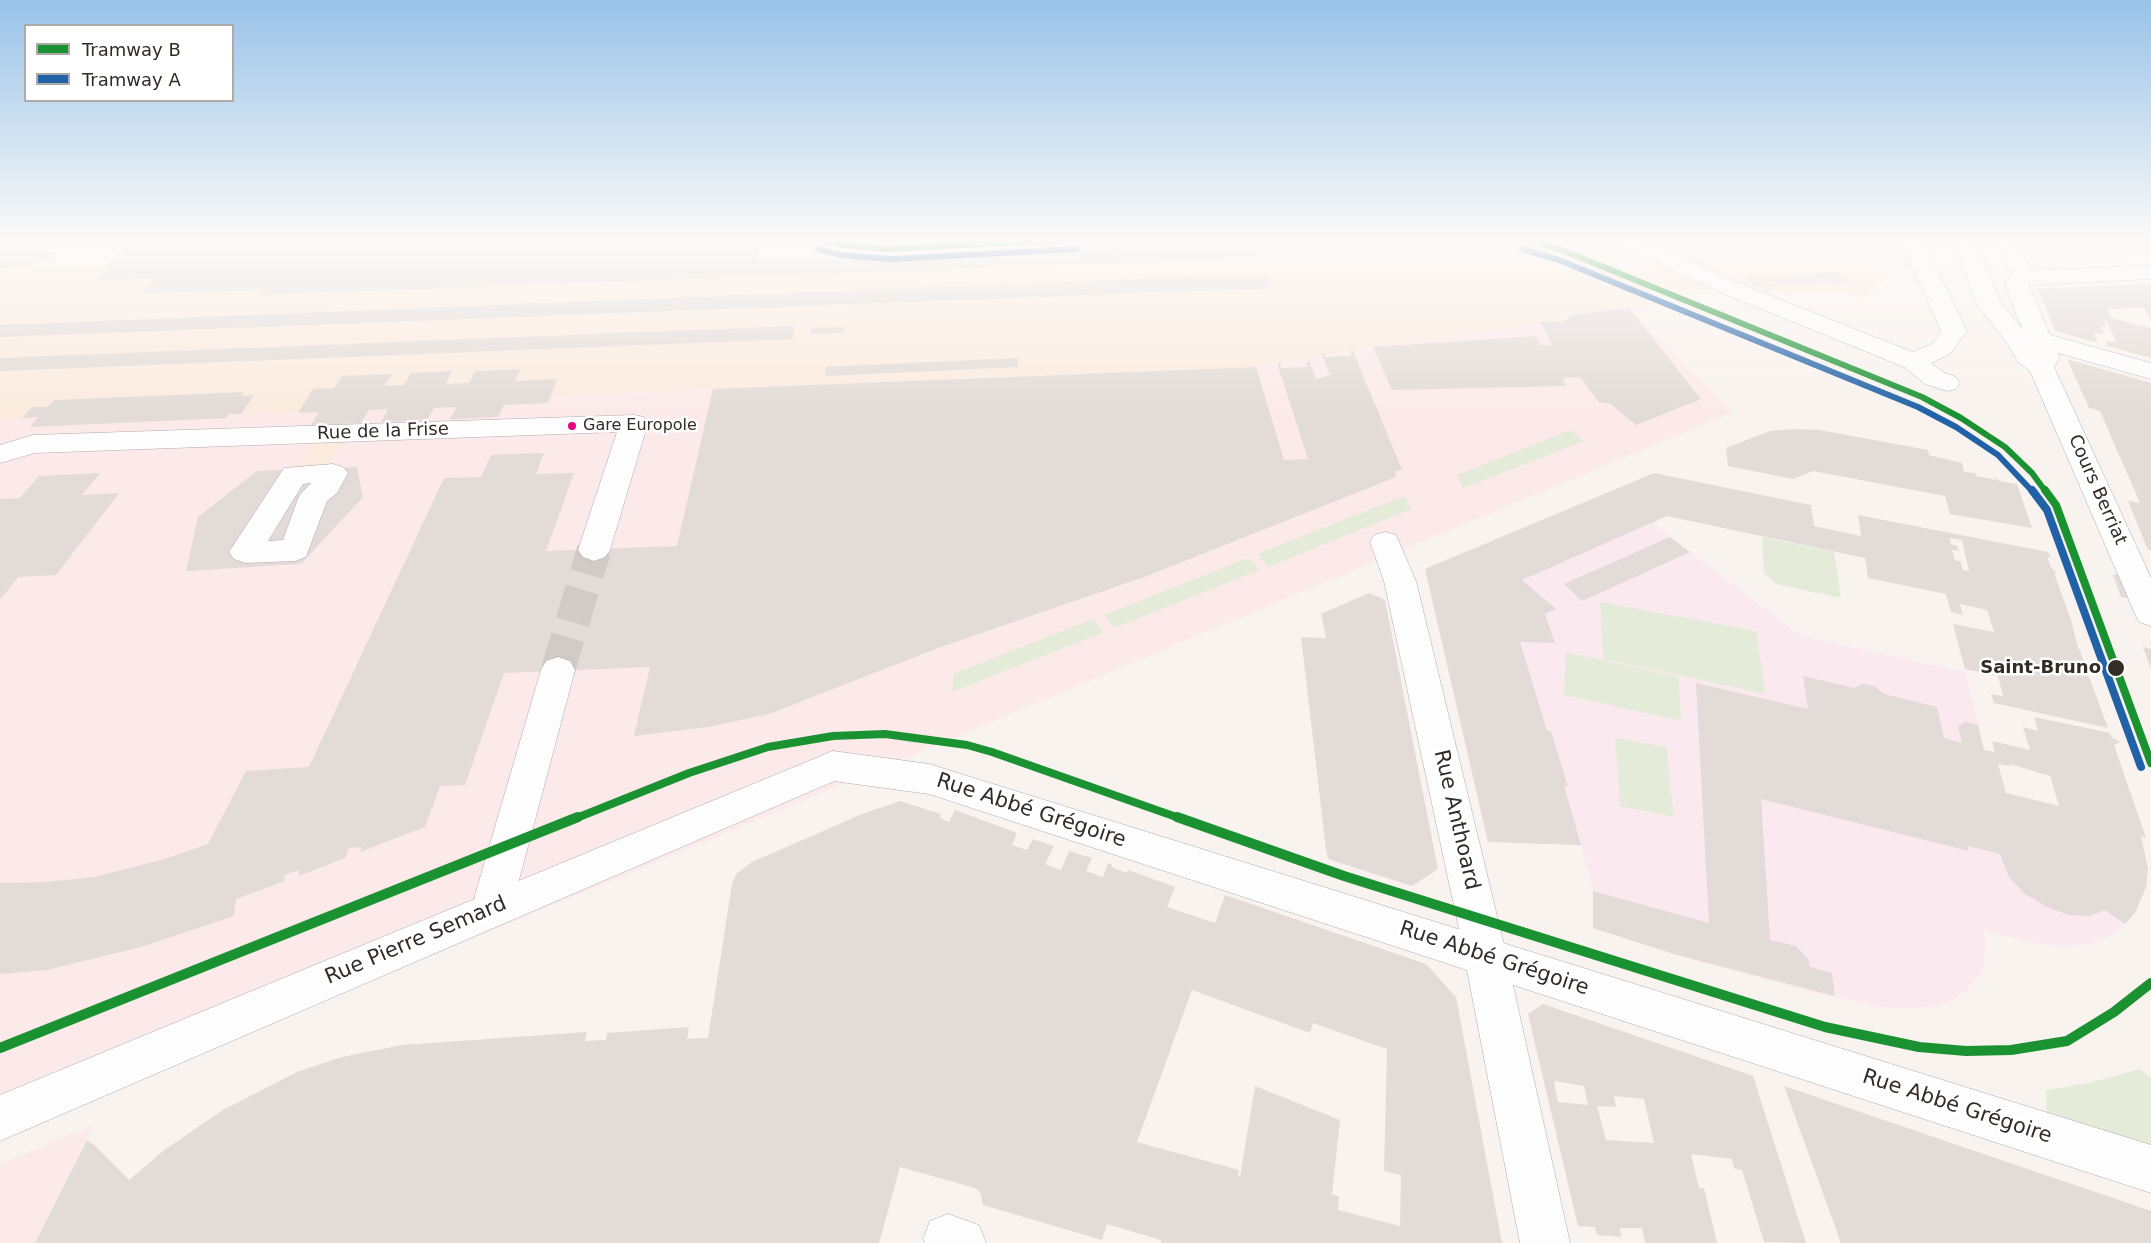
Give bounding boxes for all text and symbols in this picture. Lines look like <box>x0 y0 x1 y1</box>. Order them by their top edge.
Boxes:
legend <box>24 24 234 102</box>
text: Tramway B <box>82 39 181 60</box>
text: Tramway A <box>82 69 181 90</box>
place label: Gare Europole <box>583 416 697 436</box>
street label: Rue de la Frise <box>317 419 449 445</box>
marker: Gare Europole <box>566 420 578 432</box>
street label: Cours Berriat <box>2063 431 2131 549</box>
place label: Saint-Bruno <box>1980 657 2101 679</box>
marker: Saint-Bruno <box>2106 658 2126 678</box>
street label: Rue Anthoard <box>1428 747 1484 893</box>
street label: Rue Abbé Grégoire <box>933 768 1129 854</box>
street label: Rue Pierre Semard <box>321 891 511 991</box>
street label: Rue Abbé Grégoire <box>1396 916 1592 1002</box>
street label: Rue Abbé Grégoire <box>1859 1064 2055 1150</box>

